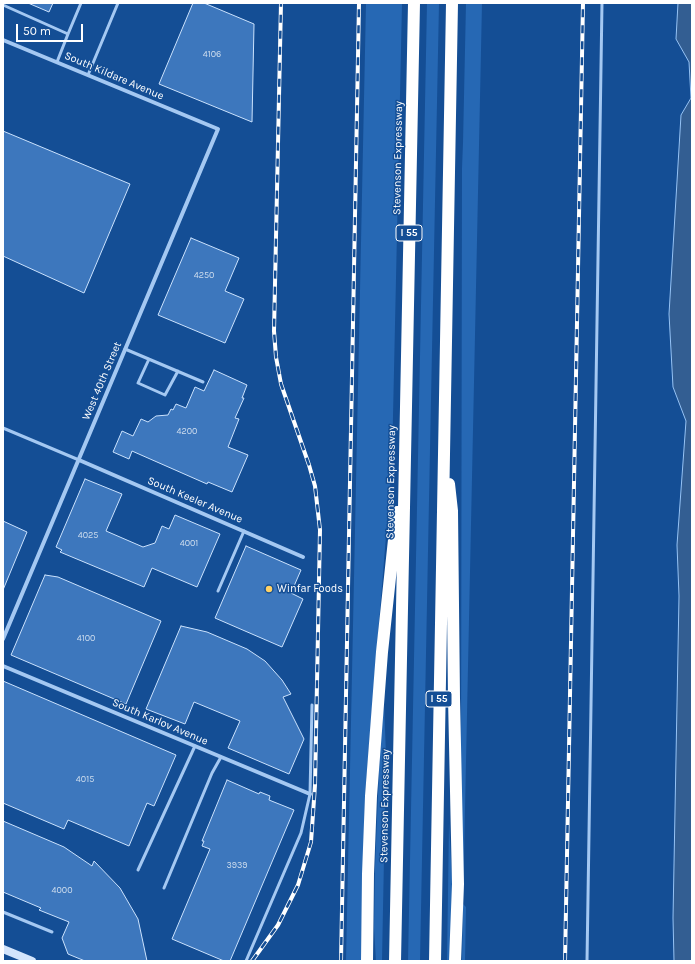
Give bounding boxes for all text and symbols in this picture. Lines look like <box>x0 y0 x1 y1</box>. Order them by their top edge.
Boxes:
scale bar <box>18 16 85 42</box>
text: 50 m <box>23 24 51 38</box>
street label: South Kildare Avenue <box>62 49 166 103</box>
house number: 4106 <box>203 49 221 59</box>
street label: Stevenson Expressway <box>390 101 406 215</box>
road number: I 55 <box>396 225 422 241</box>
house number: 4250 <box>194 270 214 280</box>
street label: West 40th Street <box>80 340 124 422</box>
street label: Stevenson Expressway <box>383 425 399 539</box>
house number: 4200 <box>177 426 197 436</box>
street label: South Keeler Avenue <box>145 474 245 526</box>
house number: 4025 <box>78 530 98 540</box>
house number: 4001 <box>180 538 198 548</box>
place label: Winfar Foods <box>277 582 343 596</box>
marker: Winfar Foods <box>264 584 274 594</box>
house number: 4100 <box>77 633 95 643</box>
road number: I 55 <box>426 691 452 707</box>
street label: South Karlov Avenue <box>110 696 210 748</box>
street label: Stevenson Expressway <box>377 749 393 863</box>
house number: 4015 <box>76 774 94 784</box>
house number: 3939 <box>226 860 248 870</box>
house number: 4000 <box>51 885 73 895</box>

